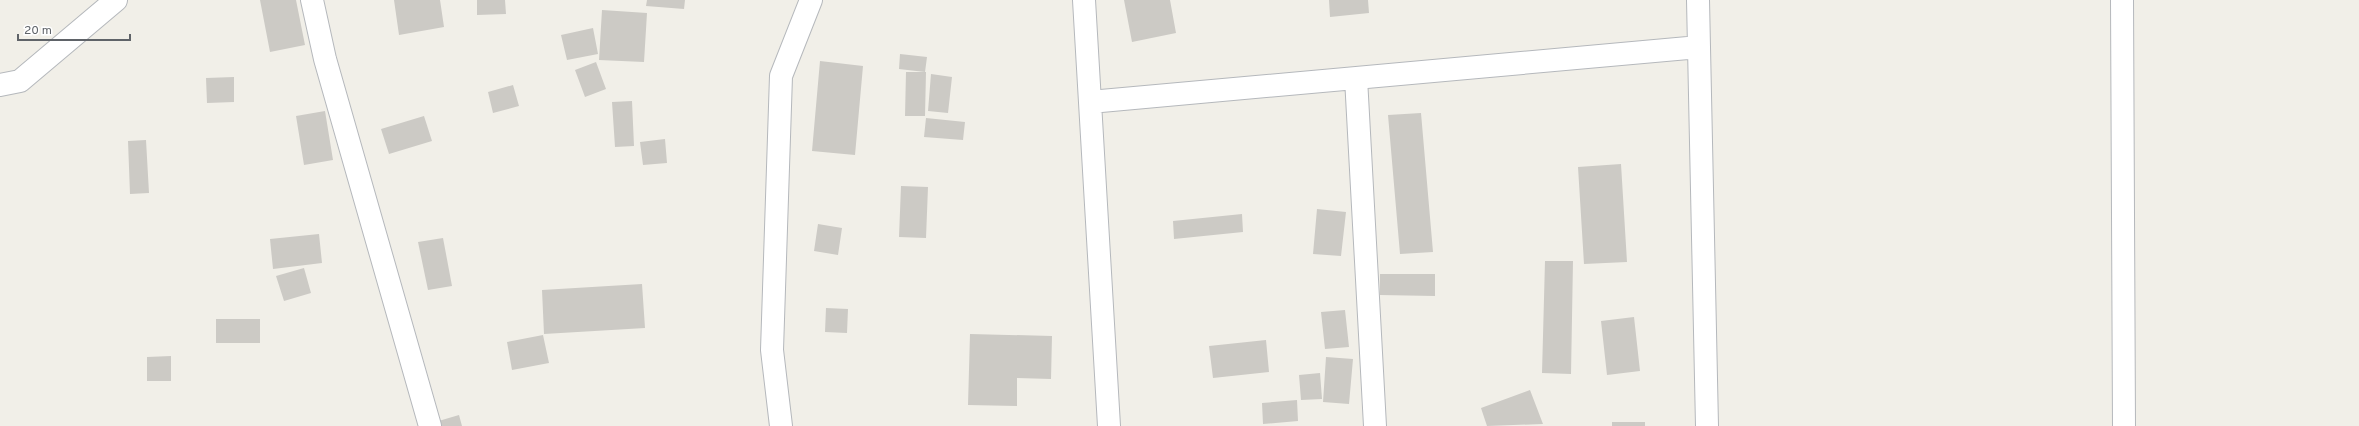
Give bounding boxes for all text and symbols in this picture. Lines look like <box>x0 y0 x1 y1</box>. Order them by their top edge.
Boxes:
scale bar <box>18 16 130 42</box>
text: 20 m <box>24 23 52 39</box>

